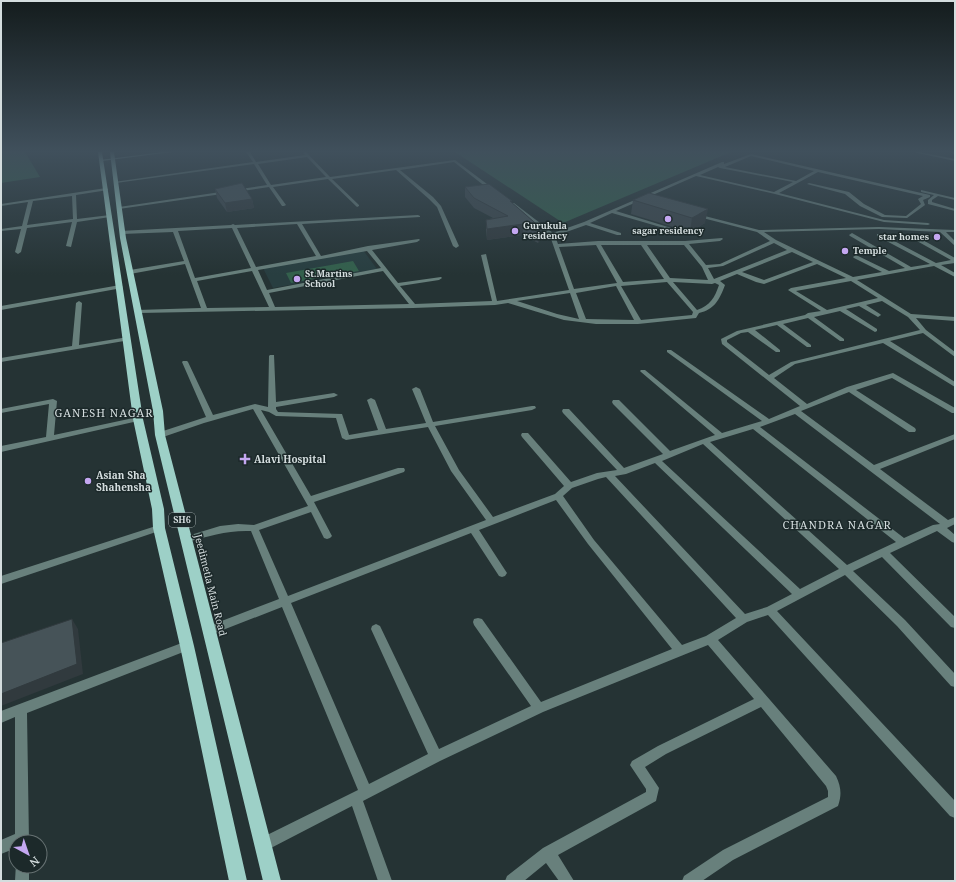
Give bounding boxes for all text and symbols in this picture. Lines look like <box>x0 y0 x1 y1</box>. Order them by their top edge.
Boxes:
marker: sagar residency <box>663 214 673 224</box>
place label: Gurukula residency <box>523 219 568 242</box>
place label: sagar residency <box>632 224 705 237</box>
marker: Gurukula residency <box>510 226 520 236</box>
place label: star homes <box>879 230 930 243</box>
marker: star homes <box>932 232 942 242</box>
place label: Temple <box>853 244 887 257</box>
marker: Temple <box>840 246 850 256</box>
place label: St.Martins School <box>305 267 353 290</box>
marker: St.Martins School <box>292 274 302 284</box>
district label: GANESH NAGAR <box>54 405 154 420</box>
place label: Alavi Hospital <box>254 452 326 466</box>
marker: Alavi Hospital <box>239 453 251 465</box>
place label: Asian Sha Shahensha <box>96 468 151 494</box>
marker: Asian Sha Shahensha <box>83 476 93 486</box>
road number: SH6 <box>169 513 195 527</box>
district label: CHANDRA NAGAR <box>782 517 892 532</box>
street label: Jeedimetla Main Road <box>191 532 230 637</box>
north arrow <box>8 834 48 874</box>
text: N <box>26 854 43 871</box>

